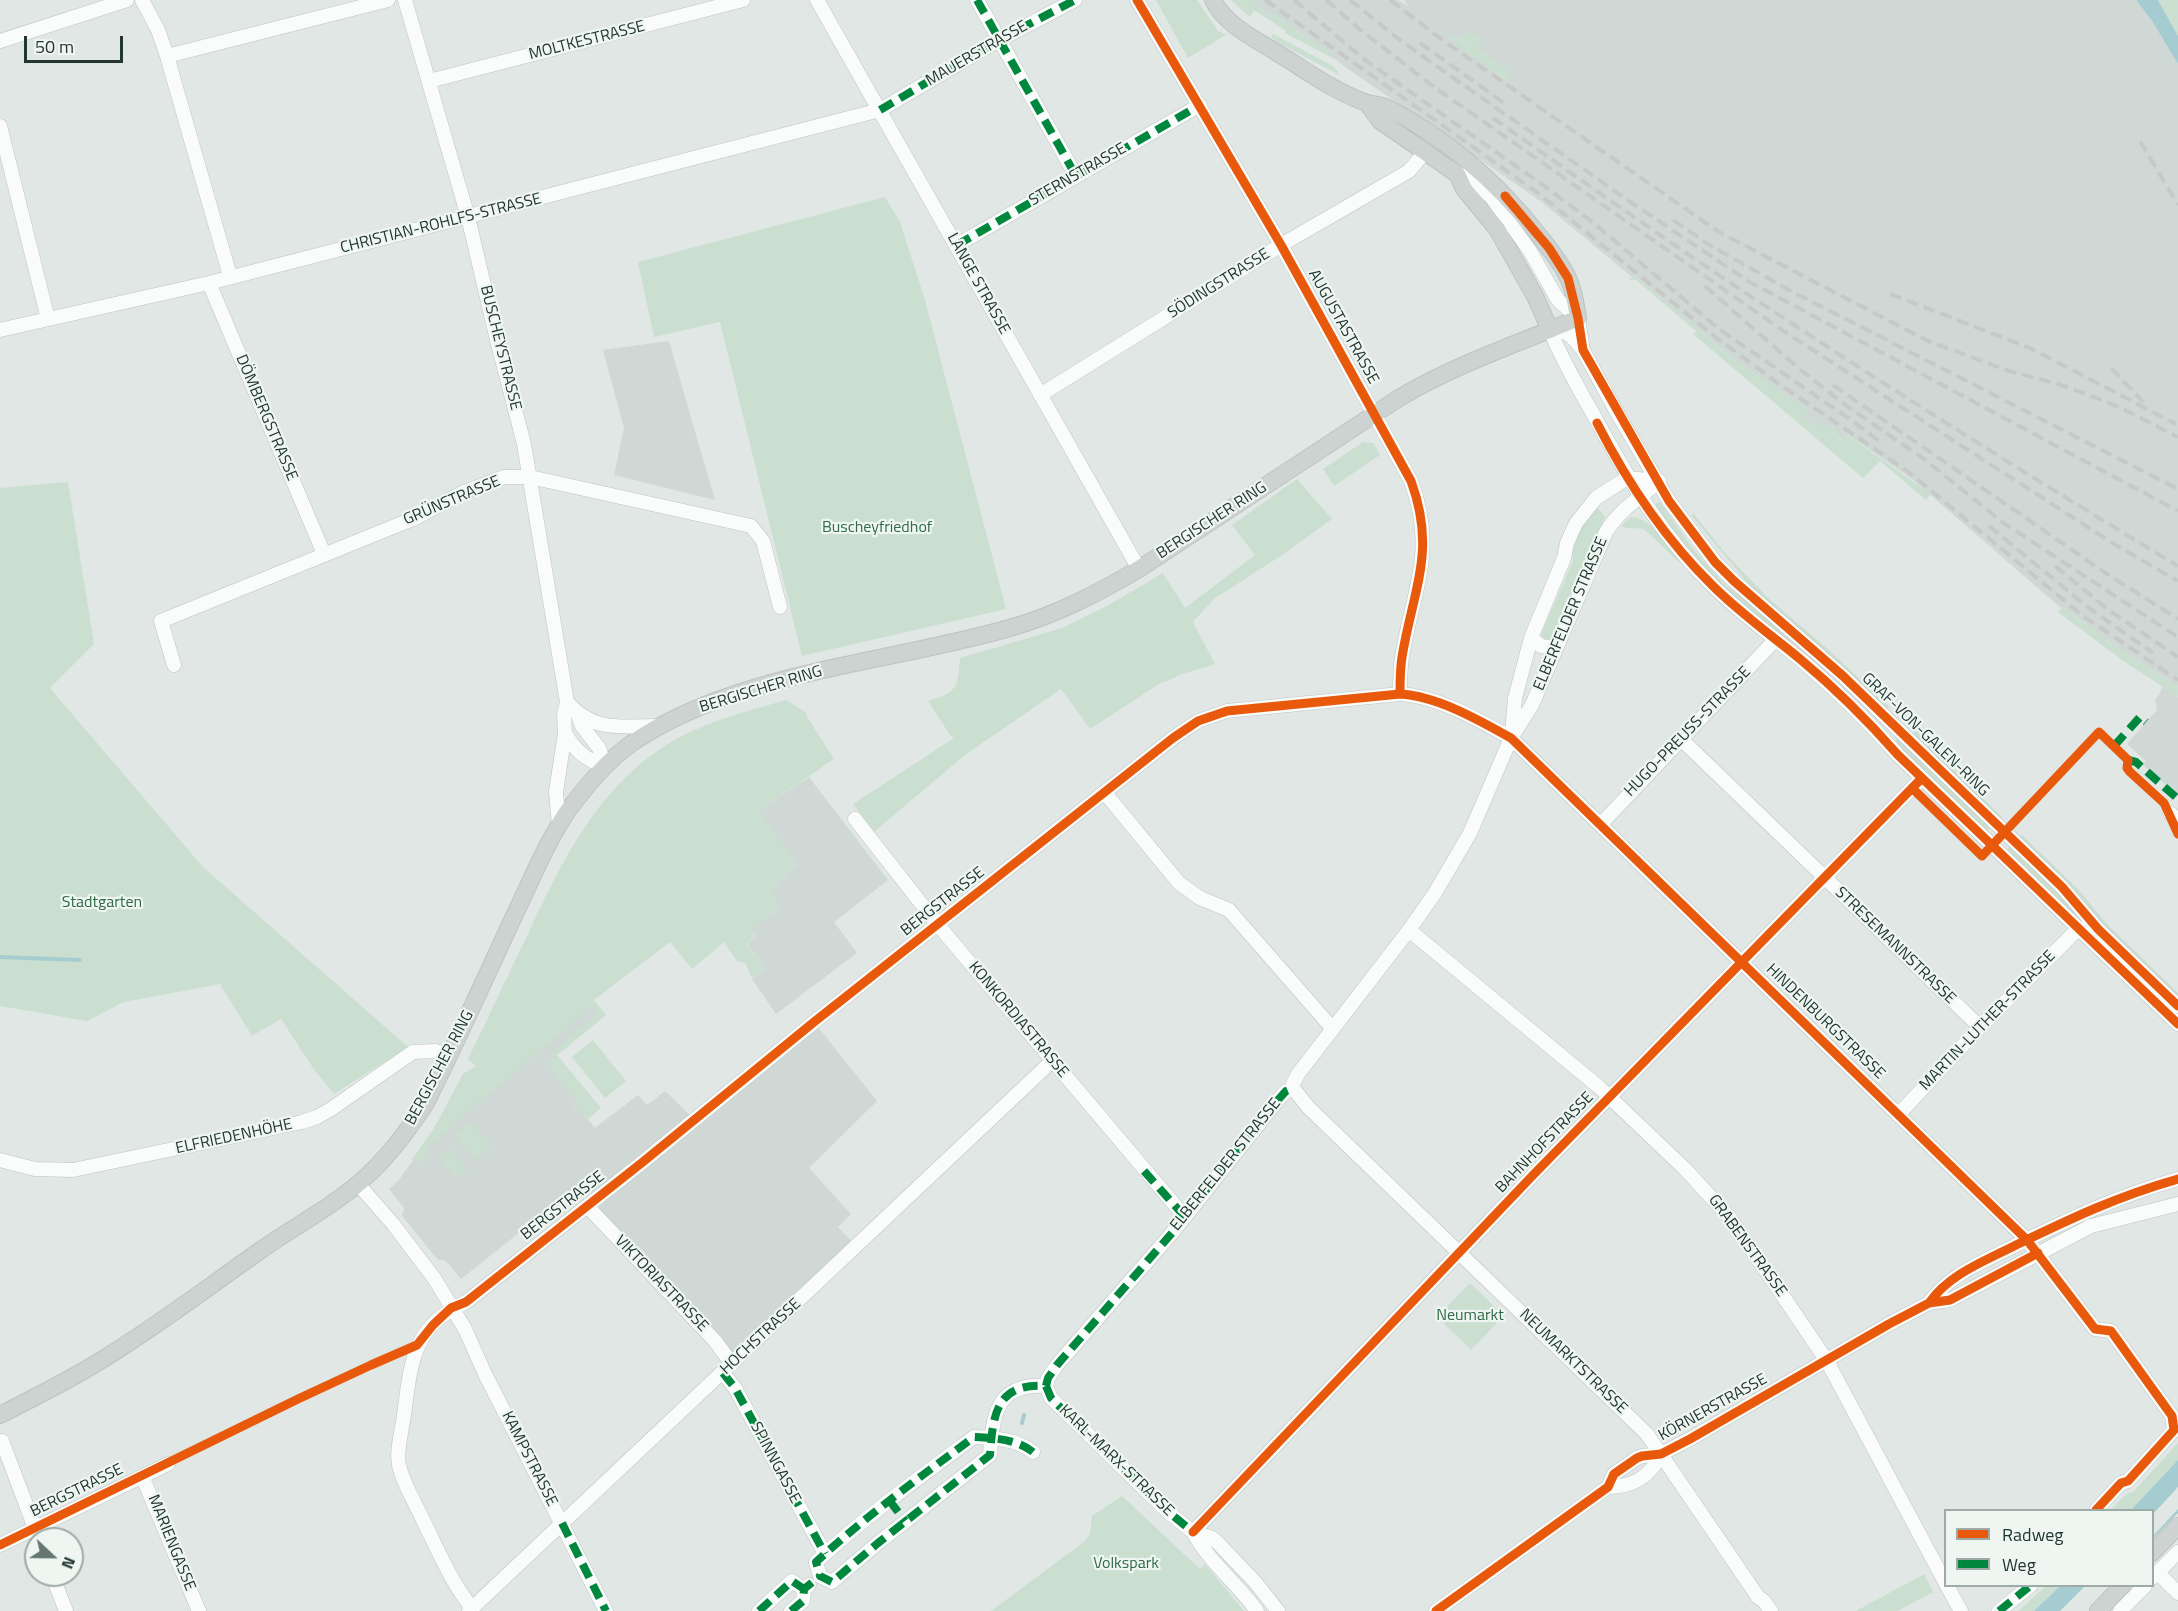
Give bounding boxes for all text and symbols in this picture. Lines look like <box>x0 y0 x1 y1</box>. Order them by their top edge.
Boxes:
street label: MOLTKESTRASSE <box>527 17 647 65</box>
street label: MAUERSTRASSE <box>923 17 1031 91</box>
scale bar <box>27 24 126 62</box>
text: 50 m <box>35 33 74 60</box>
street label: STERNSTRASSE <box>1026 139 1130 211</box>
street label: CHRISTIAN-ROHLFS-STRASSE <box>338 190 544 258</box>
street label: LANGE STRASSE <box>942 230 1014 338</box>
street label: SÖDINGSTRASSE <box>1164 245 1274 323</box>
street label: AUGUSTASTRASSE <box>1304 266 1382 388</box>
street label: BUSCHEYSTRASSE <box>475 284 525 412</box>
street label: DÖMBERGSTRASSE <box>231 352 301 484</box>
street label: GRÜNSTRASSE <box>401 472 503 530</box>
street label: BERGISCHER RING <box>1153 478 1271 564</box>
park label: Buscheyfriedhof <box>822 518 932 538</box>
street label: ELBERFELDER STRASSE <box>1530 534 1612 694</box>
street label: BERGISCHER RING <box>697 662 825 718</box>
street label: HUGO-PREUSS-STRASSE <box>1621 663 1755 801</box>
street label: GRAF-VON-GALEN-RING <box>1857 669 1993 801</box>
street label: BERGSTRASSE <box>897 863 989 941</box>
street label: STRESEMANNSTRASSE <box>1831 883 1959 1009</box>
park label: Stadtgarten <box>62 893 142 913</box>
street label: MARTIN-LUTHER-STRASSE <box>1916 947 2060 1095</box>
street label: KONKORDIASTRASSE <box>964 958 1072 1082</box>
street label: HINDENBURGSTRASSE <box>1762 960 1888 1084</box>
street label: BERGISCHER RING <box>402 1007 478 1129</box>
street label: BAHNHOFSTRASSE <box>1492 1089 1598 1197</box>
street label: ELBERFELDER STRASSE <box>1167 1095 1285 1235</box>
street label: ELFRIEDENHÖHE <box>174 1115 294 1159</box>
street label: BERGSTRASSE <box>517 1167 609 1245</box>
street label: GRABENSTRASSE <box>1704 1191 1790 1301</box>
street label: VIKTORIASTRASSE <box>610 1232 712 1336</box>
street label: HOCHSTRASSE <box>717 1295 805 1379</box>
park label: Neumarkt <box>1436 1306 1504 1326</box>
street label: NEUMARKTSTRASSE <box>1515 1306 1631 1418</box>
street label: KÖRNERSTRASSE <box>1655 1370 1771 1446</box>
street label: KARL-MARX-STRASSE <box>1055 1401 1177 1521</box>
street label: KAMPSTRASSE <box>497 1408 561 1510</box>
street label: SPINNGASSE <box>746 1419 804 1507</box>
street label: BERGSTRASSE <box>27 1460 127 1522</box>
street label: MARIENGASSE <box>143 1492 199 1594</box>
legend <box>1944 1509 2154 1587</box>
text: Radweg <box>2002 1521 2064 1548</box>
north arrow <box>24 1527 84 1587</box>
text: Weg <box>2002 1551 2036 1578</box>
text: N <box>56 1553 82 1573</box>
park label: Volkspark <box>1093 1554 1159 1574</box>

